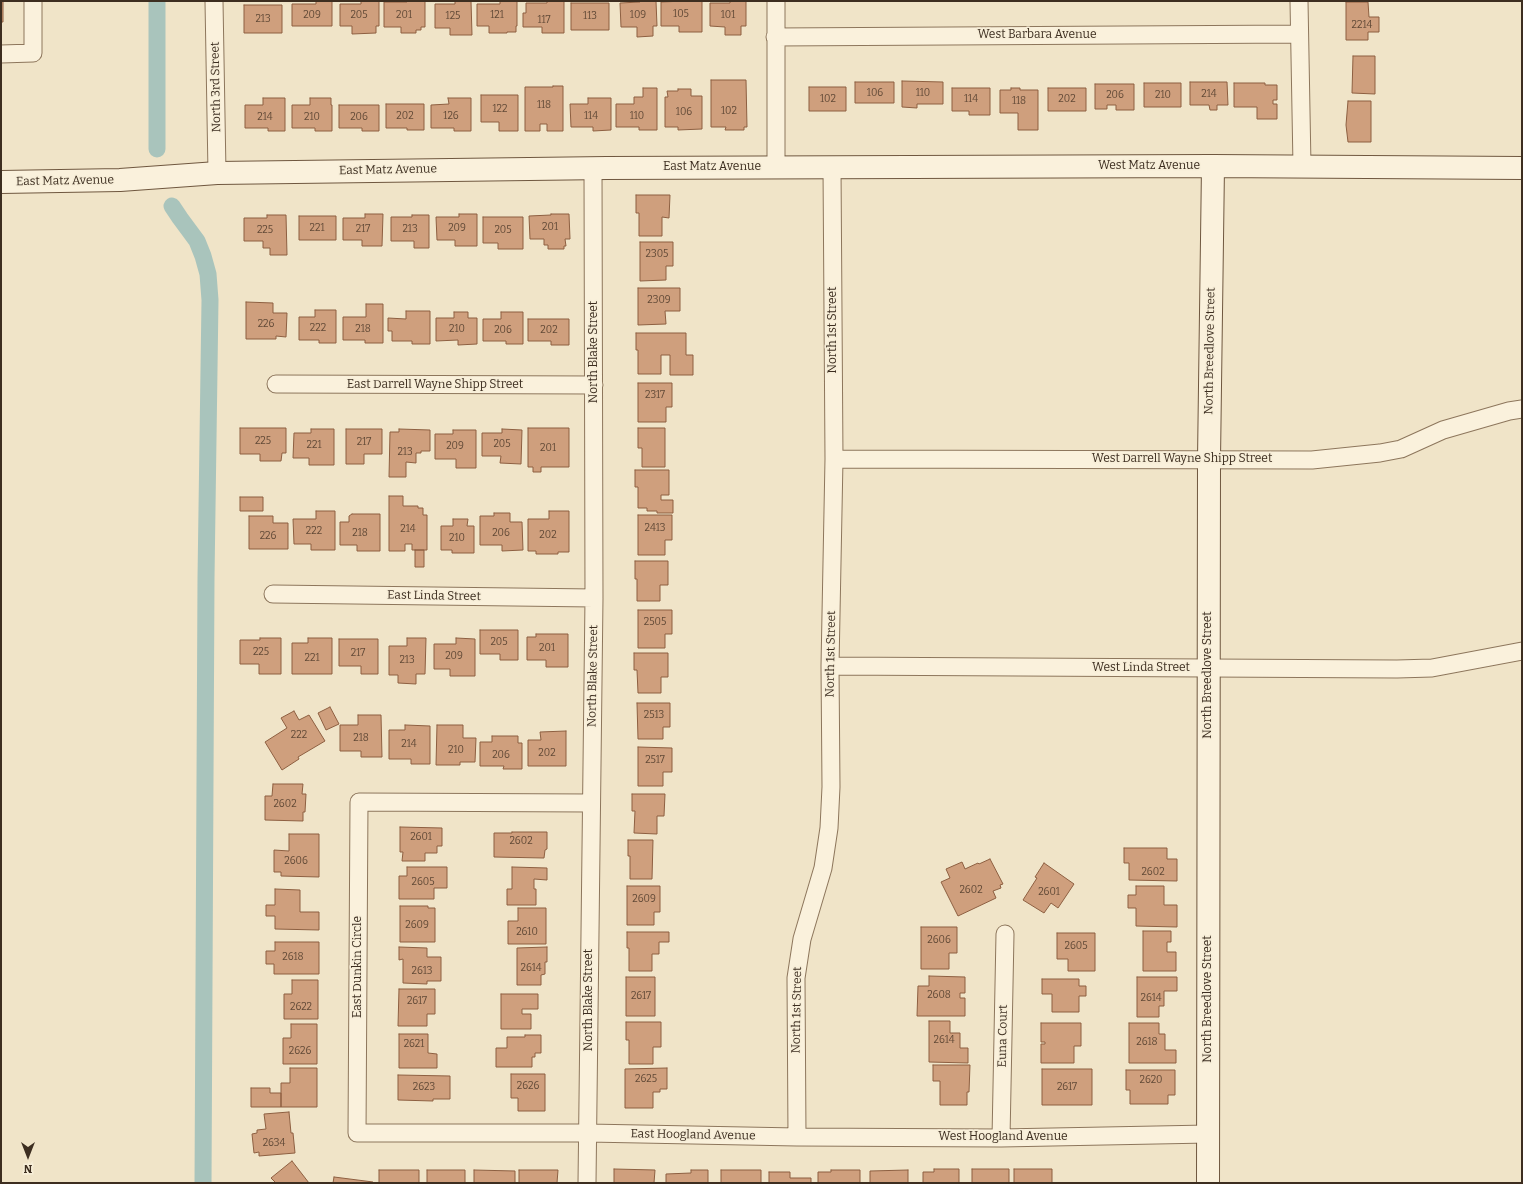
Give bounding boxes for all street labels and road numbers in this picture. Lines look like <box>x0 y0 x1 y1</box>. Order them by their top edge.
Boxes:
street label: West Barbara Avenue <box>977 28 1097 42</box>
street label: North 3rd Street <box>208 42 224 132</box>
street label: West Matz Avenue <box>1098 159 1200 173</box>
street label: East Matz Avenue <box>663 160 761 174</box>
street label: East Matz Avenue <box>339 162 437 178</box>
street label: East Matz Avenue <box>16 173 114 189</box>
street label: North 1st Street <box>826 287 840 373</box>
street label: North Breedlove Street <box>1202 287 1218 415</box>
street label: North Blake Street <box>587 301 601 403</box>
street label: East Darrell Wayne Shipp Street <box>347 378 523 392</box>
street label: West Darrell Wayne Shipp Street <box>1092 452 1272 466</box>
street label: East Linda Street <box>387 588 481 604</box>
street label: North 1st Street <box>823 610 839 698</box>
street label: North Breedlove Street <box>1201 611 1215 739</box>
street label: North Blake Street <box>585 625 601 727</box>
street label: West Linda Street <box>1092 661 1190 675</box>
street label: East Dunkin Circle <box>351 916 365 1018</box>
street label: North Breedlove Street <box>1201 935 1215 1063</box>
street label: North Blake Street <box>582 949 596 1051</box>
street label: North 1st Street <box>789 966 805 1054</box>
street label: Euna Court <box>995 1005 1011 1067</box>
street label: East Hoogland Avenue <box>630 1127 756 1143</box>
street label: West Hoogland Avenue <box>938 1130 1068 1144</box>

